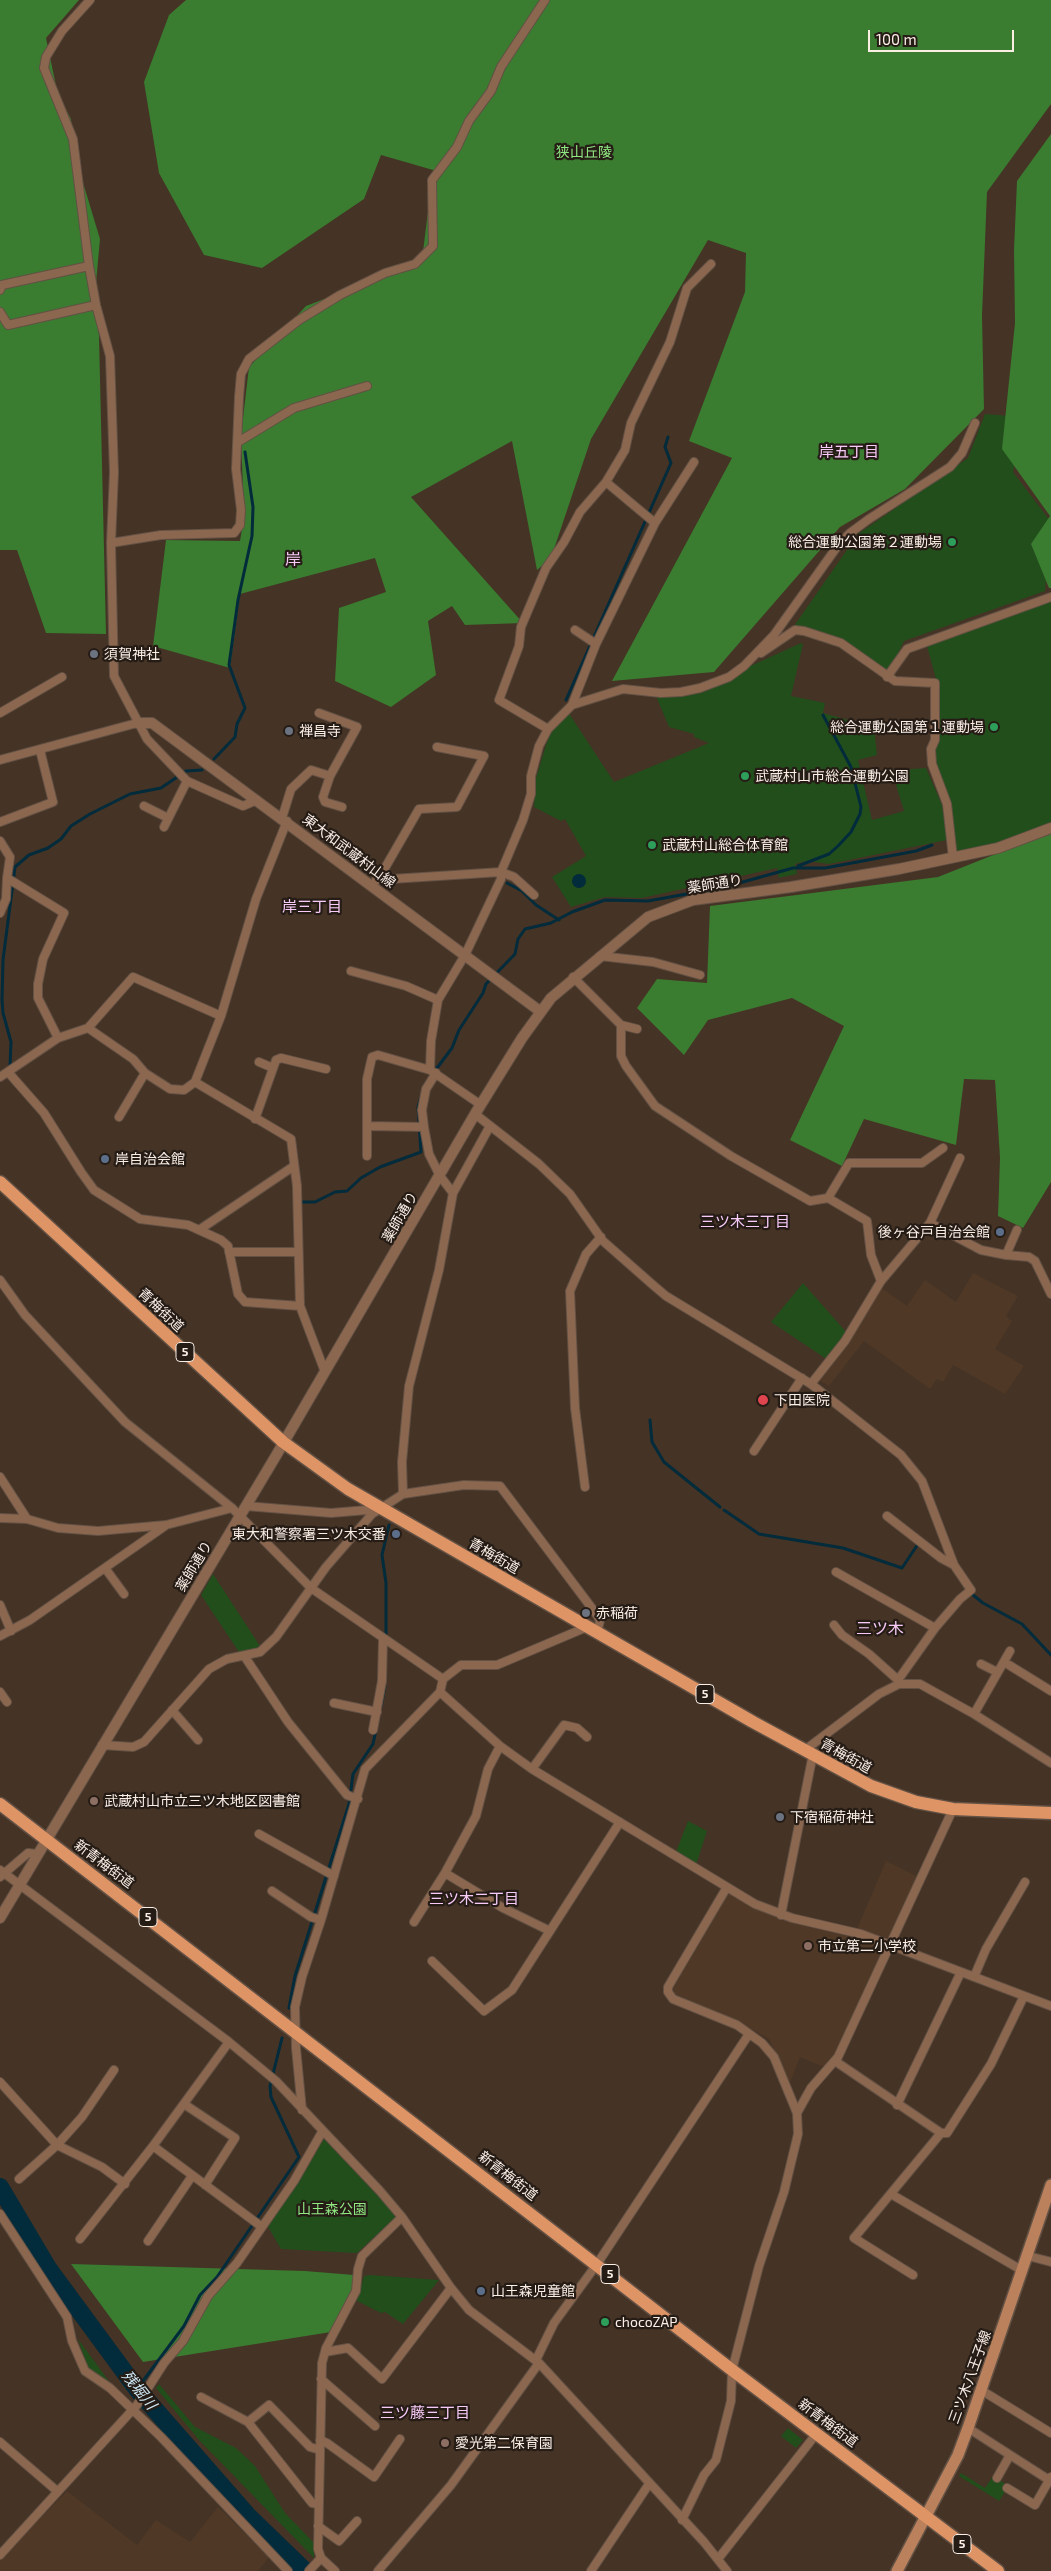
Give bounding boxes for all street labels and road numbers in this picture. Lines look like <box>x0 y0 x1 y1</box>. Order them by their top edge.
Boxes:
street label: 東大和武蔵村山線 <box>299 811 399 891</box>
street label: 薬師通り <box>686 871 744 897</box>
street label: 薬師通り <box>379 1189 421 1245</box>
street label: 青梅街道 <box>135 1285 187 1335</box>
road number: 5 <box>176 1342 194 1361</box>
street label: 青梅街道 <box>466 1535 522 1577</box>
street label: 薬師通り <box>172 1538 216 1594</box>
road number: 5 <box>696 1685 714 1704</box>
street label: 青梅街道 <box>817 1735 875 1777</box>
street label: 新青梅街道 <box>71 1836 137 1892</box>
road number: 5 <box>139 1908 157 1926</box>
street label: 新青梅街道 <box>475 2148 541 2204</box>
road number: 5 <box>601 2264 619 2284</box>
street label: 三ツ木八王子線 <box>945 2328 995 2426</box>
street label: 新青梅街道 <box>795 2395 861 2451</box>
road number: 5 <box>953 2534 971 2554</box>

